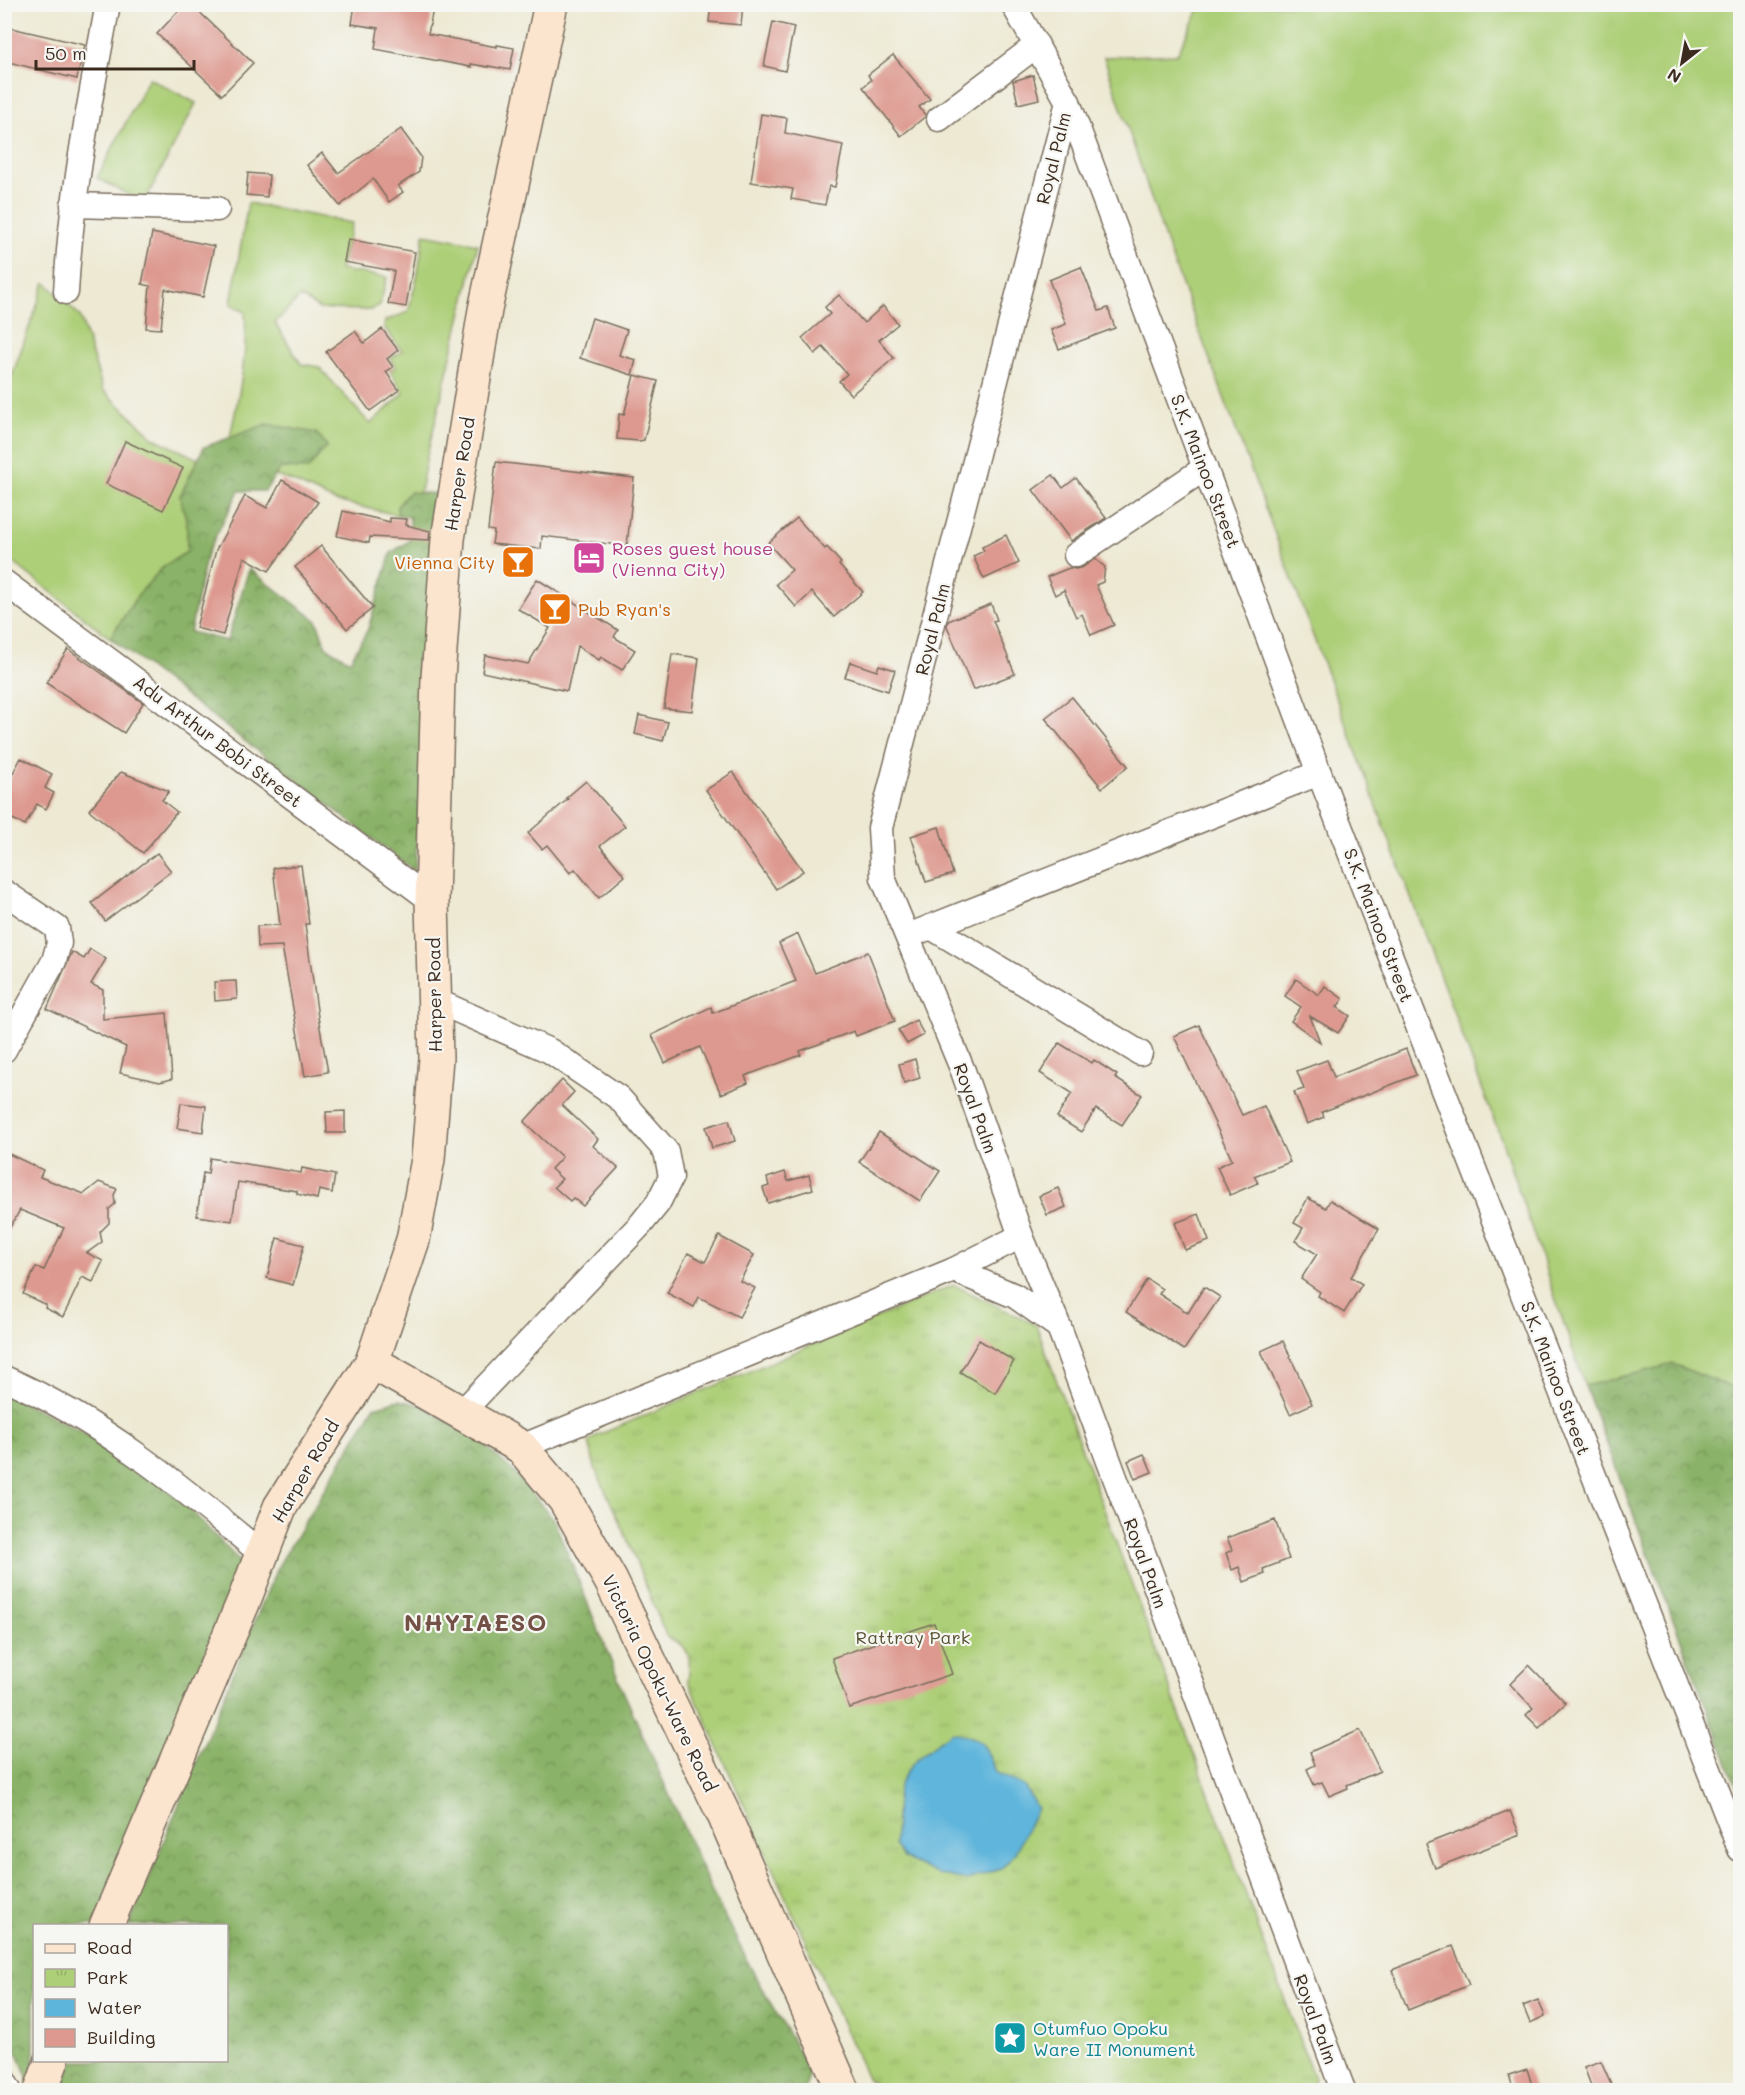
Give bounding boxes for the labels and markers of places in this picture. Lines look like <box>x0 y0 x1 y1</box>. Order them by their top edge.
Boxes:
place label: Roses guest house (Vienna City) <box>612 536 773 581</box>
hotel icon: Roses guest house (Vienna City) <box>571 540 607 576</box>
bar icon: Vienna City <box>500 544 536 580</box>
place label: Vienna City <box>394 550 495 574</box>
bar icon: Pub Ryan's <box>537 591 573 627</box>
place label: Pub Ryan's <box>578 597 671 621</box>
place label: Otumfuo Opoku Ware II Monument <box>1033 2016 1196 2061</box>
place icon: Otumfuo Opoku Ware II Monument <box>992 2020 1028 2056</box>

